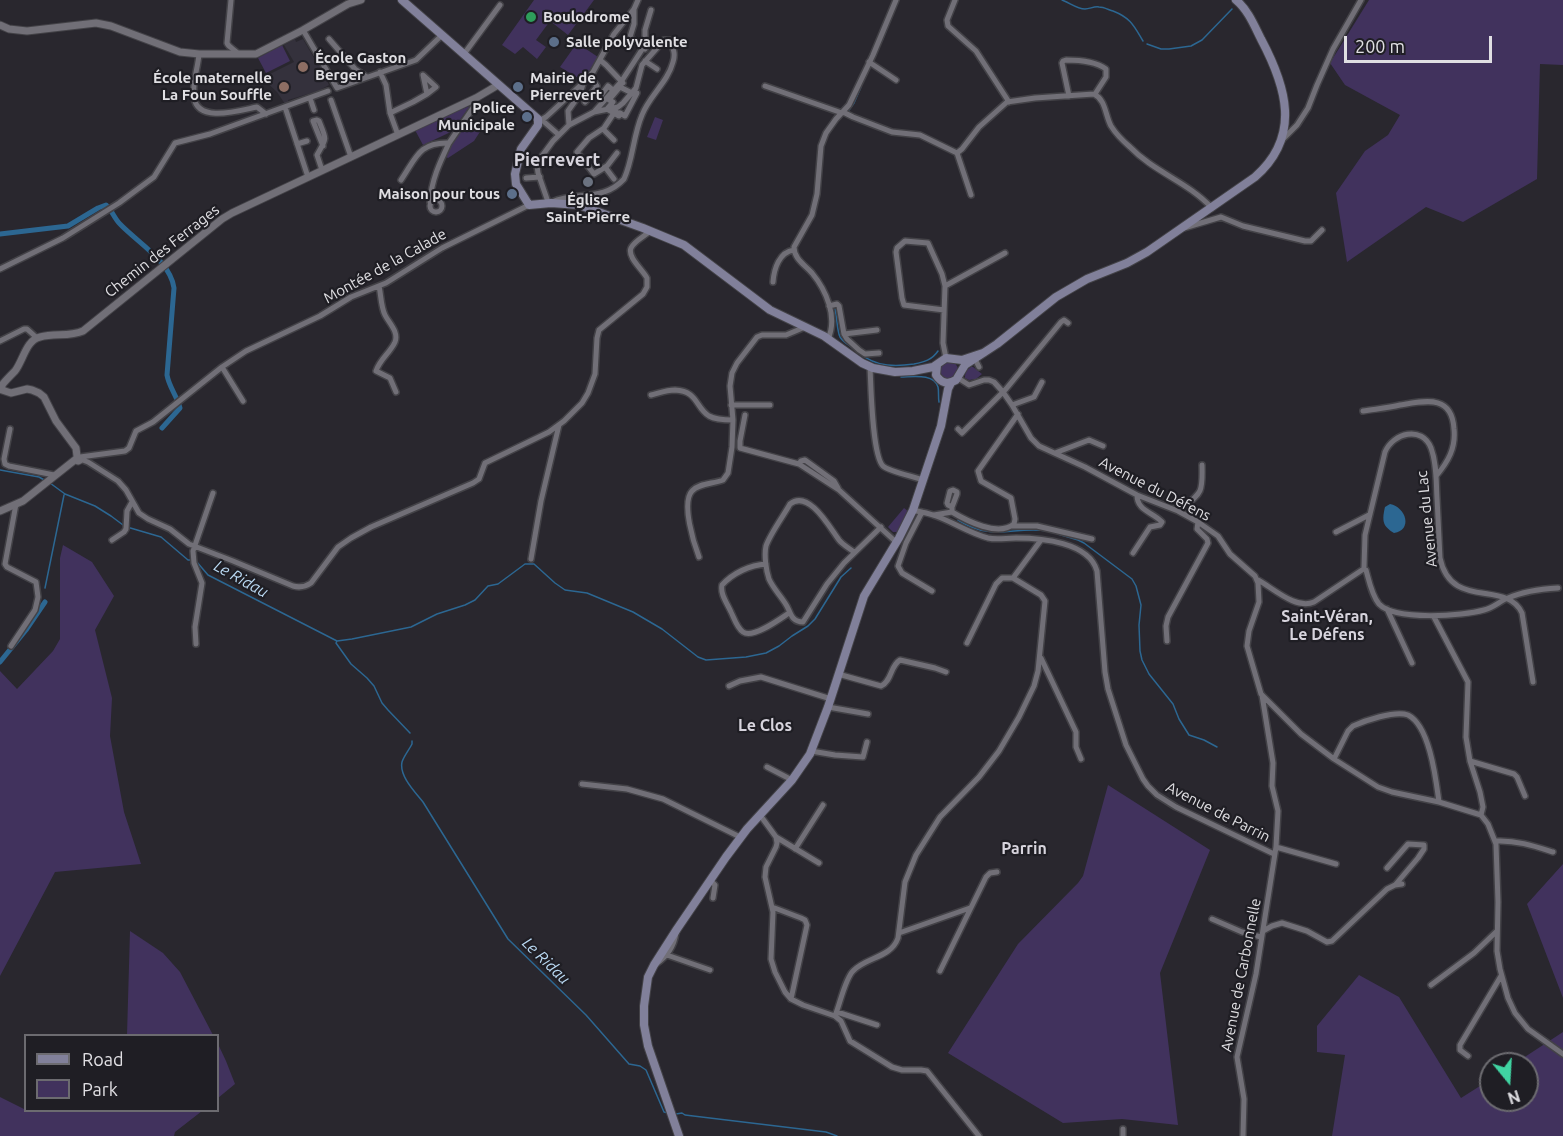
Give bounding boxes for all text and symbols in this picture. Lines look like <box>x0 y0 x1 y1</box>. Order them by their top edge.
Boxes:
place label: Boulodrome <box>543 8 630 26</box>
marker: Boulodrome <box>524 10 538 24</box>
scale bar <box>1347 24 1496 62</box>
place label: Salle polyvalente <box>566 33 688 51</box>
marker: Salle polyvalente <box>547 35 561 49</box>
text: 200 m <box>1355 36 1405 56</box>
place label: École Gaston Berger <box>315 49 406 84</box>
marker: École Gaston Berger <box>296 60 310 74</box>
place label: École maternelle La Foun Souffle <box>153 69 272 104</box>
place label: Mairie de Pierrevert <box>530 69 602 104</box>
marker: École maternelle La Foun Souffle <box>277 80 291 94</box>
marker: Mairie de Pierrevert <box>511 80 525 94</box>
place label: Police Municipale <box>438 99 515 134</box>
marker: Police Municipale <box>520 110 534 124</box>
district label: Pierrevert <box>514 149 600 171</box>
marker: Église Saint-Pierre <box>581 175 595 189</box>
place label: Maison pour tous <box>378 185 500 203</box>
marker: Maison pour tous <box>505 187 519 201</box>
place label: Église Saint-Pierre <box>546 191 630 226</box>
street label: Chemin des Ferrages <box>101 201 223 301</box>
street label: Montée de la Calade <box>321 225 449 307</box>
street label: Avenue du Défens <box>1096 453 1214 525</box>
street label: Avenue du Lac <box>1413 470 1441 568</box>
water label: Le Ridau <box>211 556 271 602</box>
district label: Saint-Véran, Le Défens <box>1281 607 1373 645</box>
district label: Le Clos <box>738 716 792 736</box>
street label: Avenue de Parrin <box>1163 778 1273 846</box>
district label: Parrin <box>1001 839 1047 859</box>
street label: Avenue de Carbonnelle <box>1217 897 1265 1053</box>
water label: Le Ridau <box>518 934 574 988</box>
legend <box>24 1034 219 1112</box>
text: Road <box>82 1049 124 1069</box>
north arrow <box>1479 1052 1539 1112</box>
text: Park <box>82 1079 118 1099</box>
text: N <box>1505 1087 1522 1108</box>

